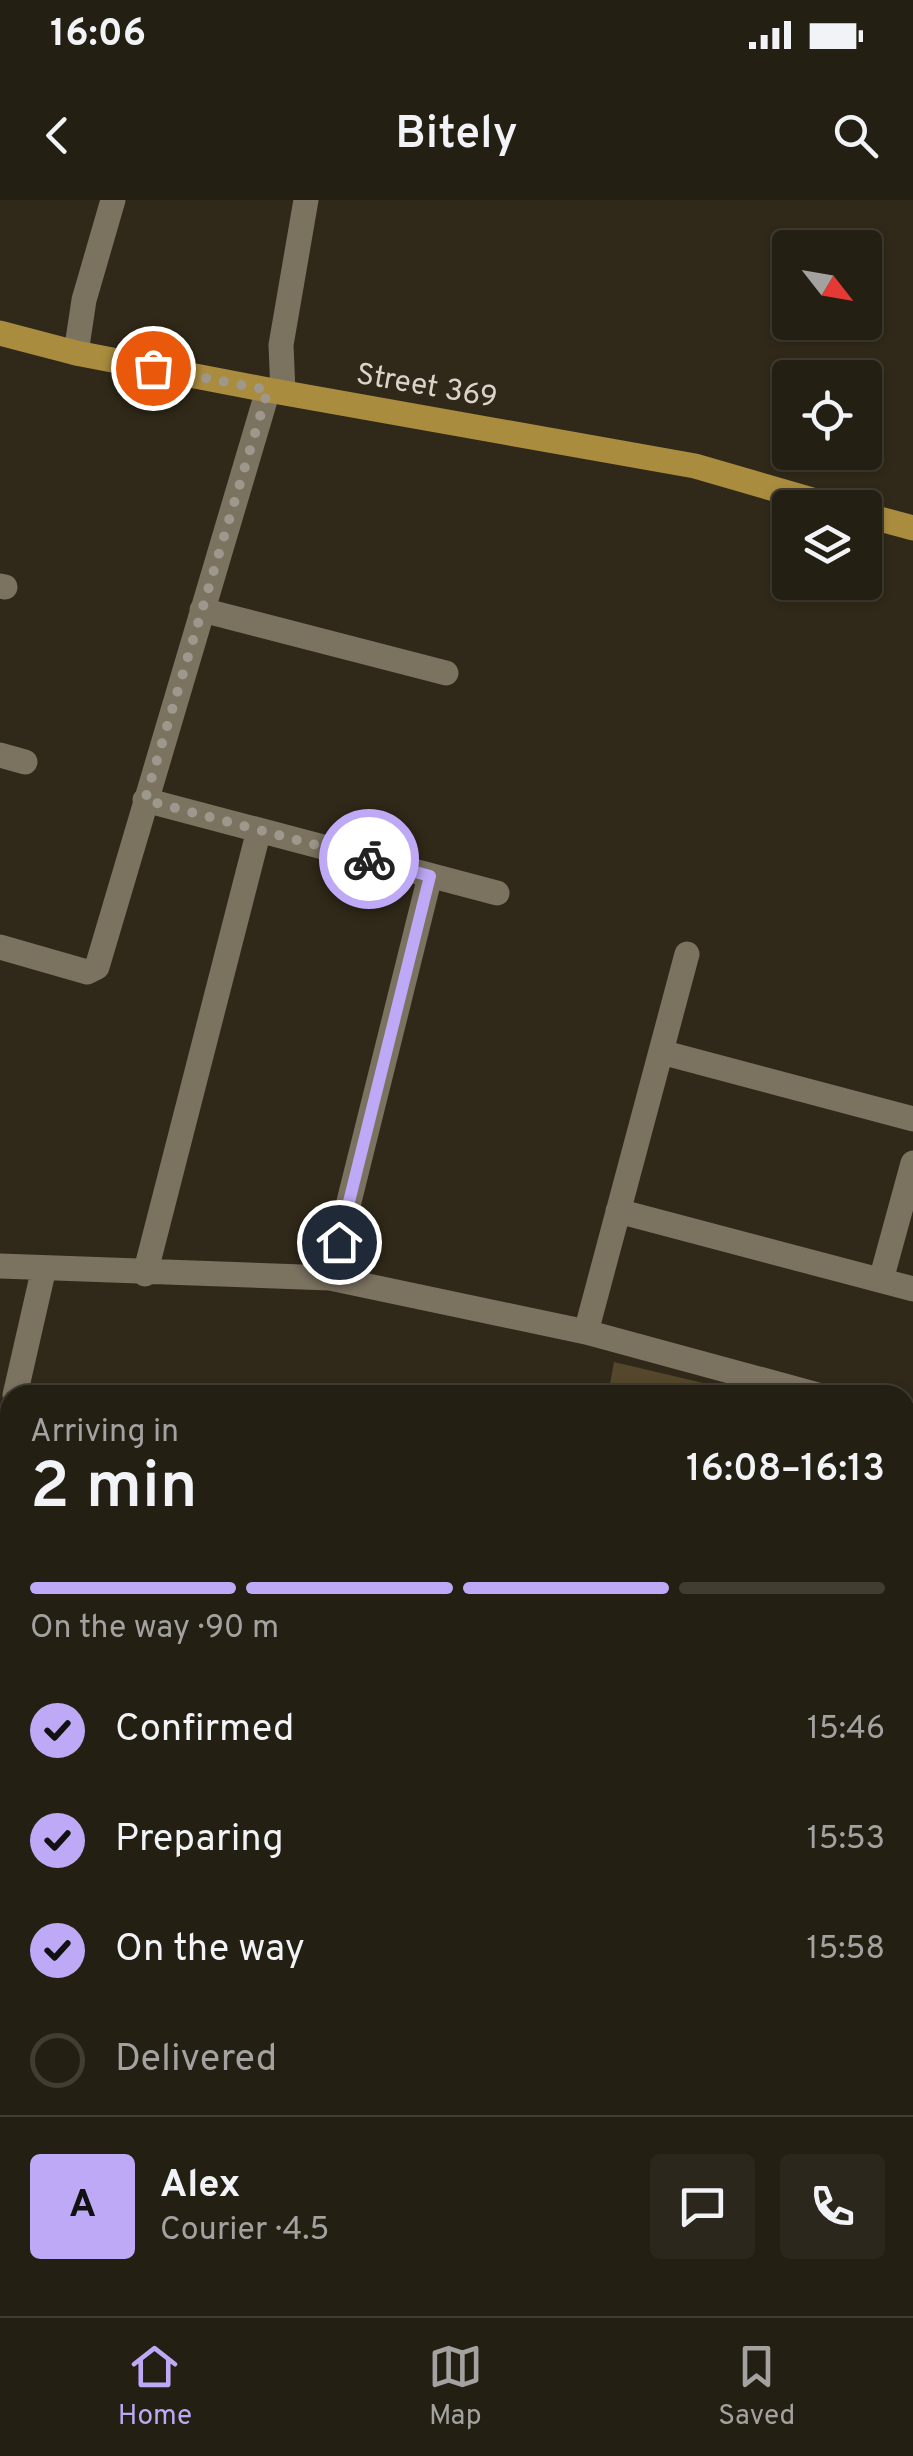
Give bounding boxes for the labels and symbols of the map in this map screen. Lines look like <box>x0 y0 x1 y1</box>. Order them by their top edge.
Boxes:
north arrow <box>772 230 882 340</box>
pin <box>111 326 196 411</box>
street label: Street 369 <box>353 357 500 418</box>
courier <box>319 809 419 909</box>
pin <box>297 1200 382 1285</box>

